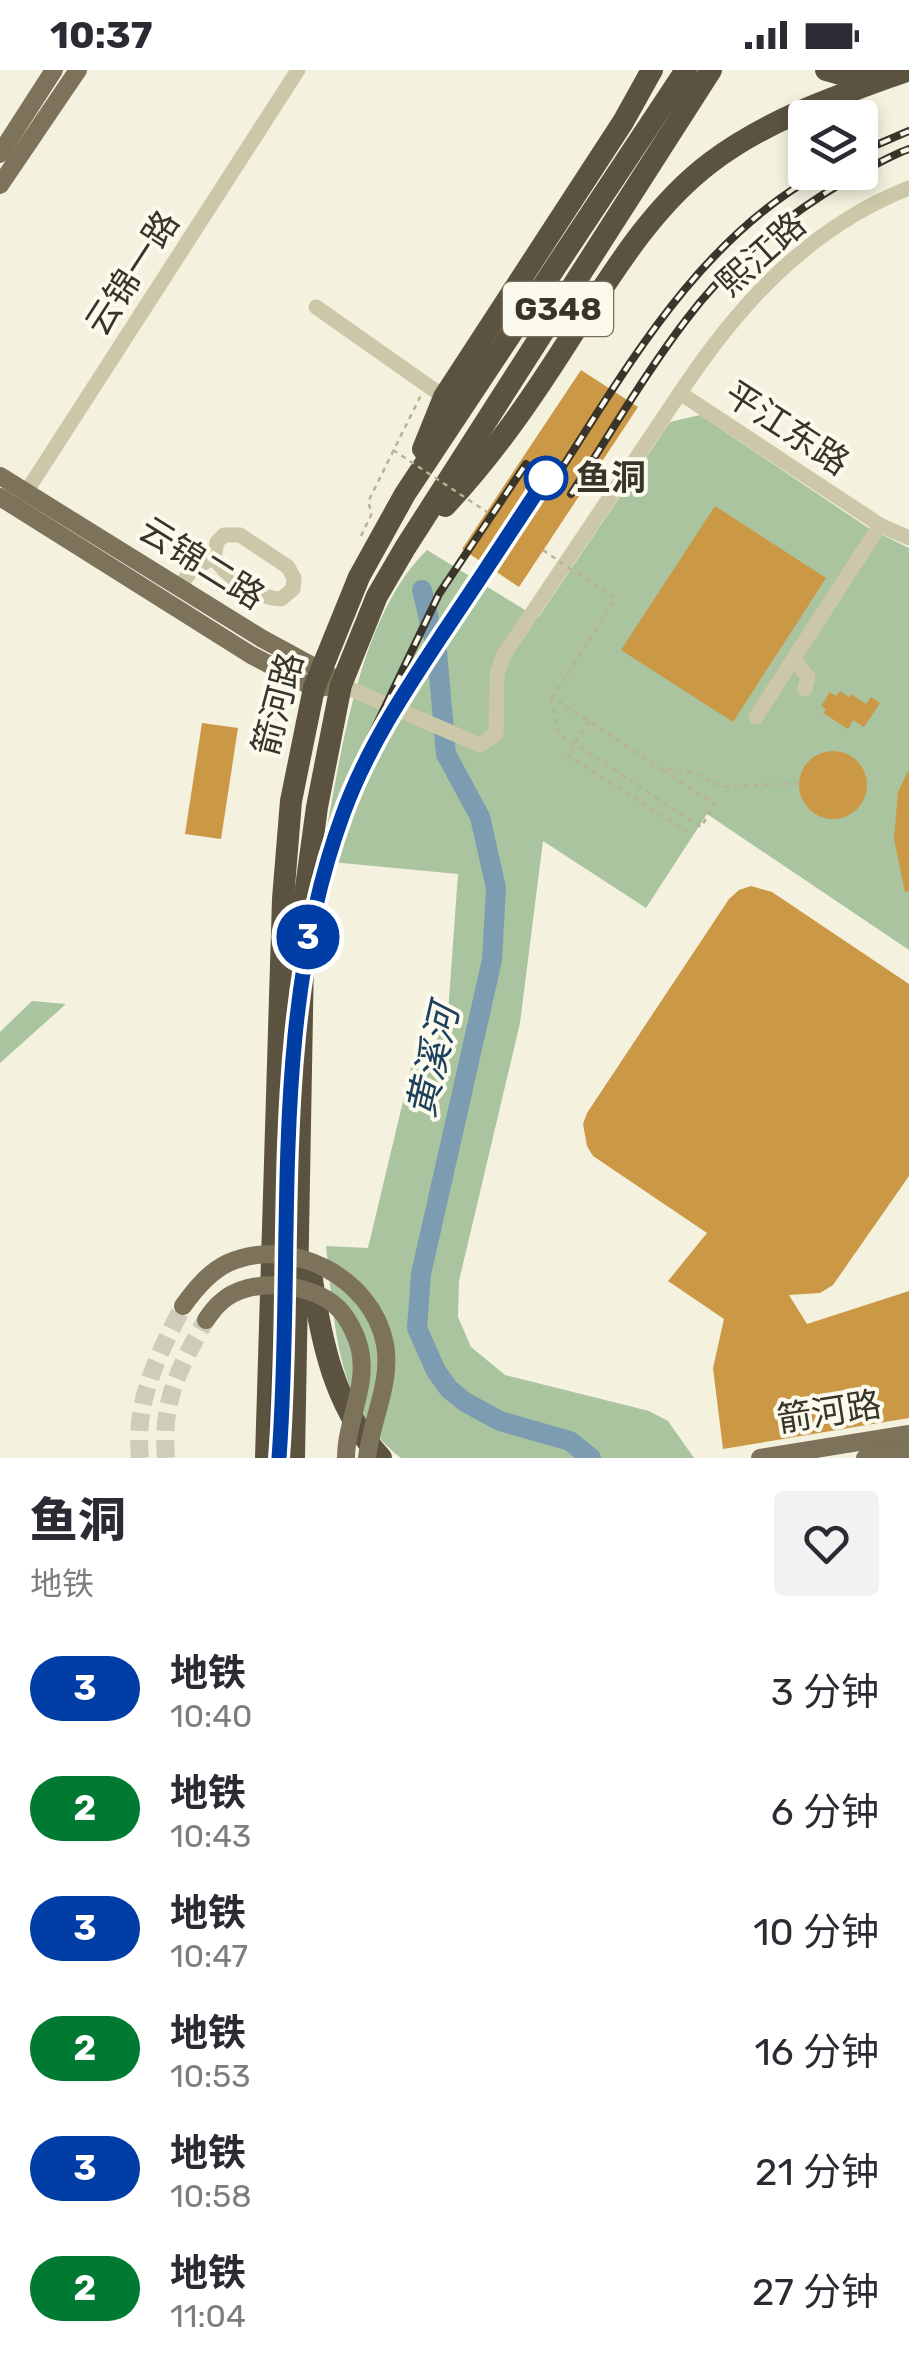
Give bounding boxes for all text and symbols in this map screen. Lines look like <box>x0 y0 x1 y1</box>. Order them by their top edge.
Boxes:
text: 10:37 <box>50 12 153 58</box>
map controls <box>788 100 878 190</box>
button: layers <box>788 100 878 190</box>
street label: 云锦一路 <box>76 203 188 343</box>
street label: 熙江路 <box>708 203 814 305</box>
road number: G348 <box>503 282 613 336</box>
street label: 平江东路 <box>717 372 857 484</box>
marker: 鱼洞 <box>525 457 567 499</box>
place label: 鱼洞 <box>576 457 646 499</box>
street label: 云锦二路 <box>132 508 272 618</box>
street label: 箭河路 <box>244 648 312 760</box>
line badge: 3 <box>276 904 340 970</box>
text: 3 <box>296 916 320 958</box>
water label: 黄溪河 <box>398 993 470 1122</box>
street label: 箭河路 <box>774 1383 884 1441</box>
button: heart <box>774 1491 879 1596</box>
text: 鱼洞 <box>30 1492 126 1549</box>
text: 地铁 <box>30 1565 94 1603</box>
text: 地铁 <box>170 1650 246 1696</box>
text: 3 <box>73 1667 97 1709</box>
text: 3 分钟 <box>771 1669 879 1715</box>
text: 10:40 <box>170 1697 252 1735</box>
text: 地铁 <box>170 1770 246 1816</box>
text: 2 <box>74 1787 96 1829</box>
text: 6 分钟 <box>771 1789 879 1835</box>
text: 10:43 <box>170 1817 251 1855</box>
text: 地铁 <box>170 1890 246 1936</box>
text: 3 <box>73 1907 97 1949</box>
text: 10 分钟 <box>753 1909 879 1955</box>
text: 10:47 <box>170 1937 248 1975</box>
text: 地铁 <box>170 2010 246 2056</box>
text: 2 <box>74 2027 96 2069</box>
text: 16 分钟 <box>755 2029 879 2075</box>
text: 10:53 <box>170 2057 250 2095</box>
text: 地铁 <box>170 2130 246 2176</box>
text: 3 <box>73 2147 97 2189</box>
text: 21 分钟 <box>755 2149 879 2195</box>
text: 10:58 <box>170 2177 252 2215</box>
text: 地铁 <box>170 2250 246 2296</box>
text: 2 <box>74 2267 96 2309</box>
text: 27 分钟 <box>752 2269 879 2315</box>
text: 11:04 <box>170 2297 246 2335</box>

